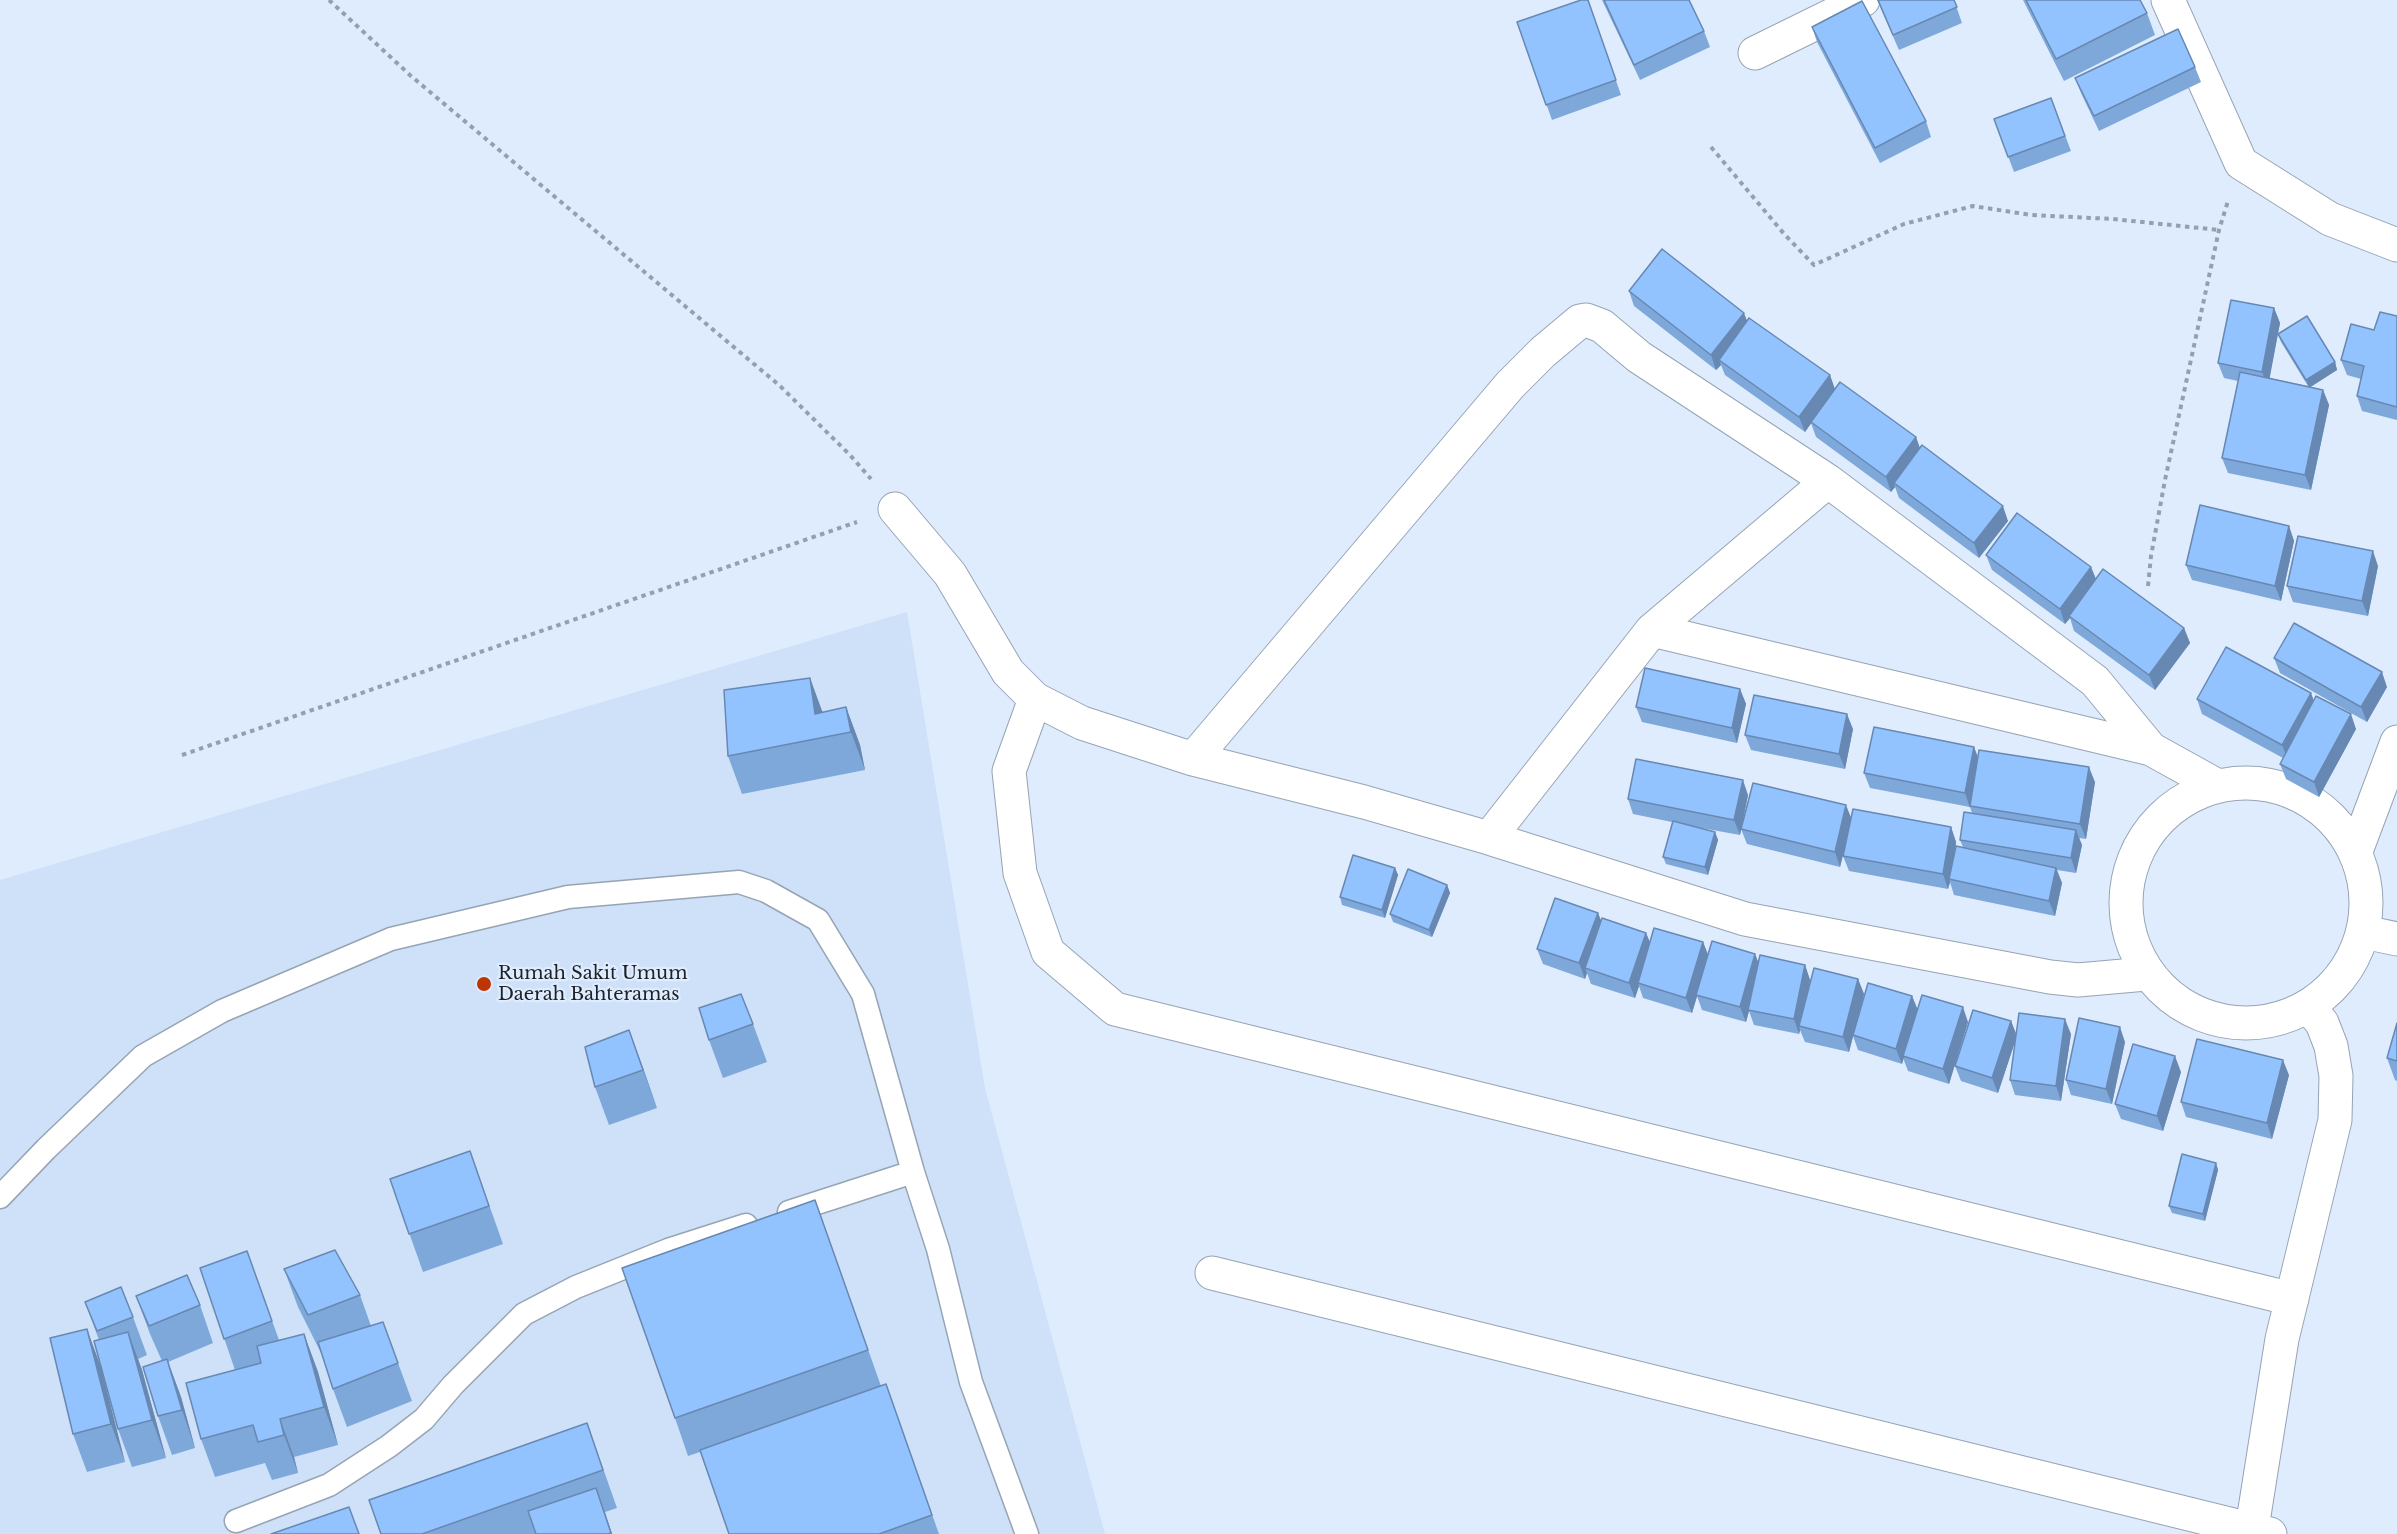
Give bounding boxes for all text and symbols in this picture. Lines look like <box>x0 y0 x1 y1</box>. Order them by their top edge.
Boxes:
place label: Rumah Sakit Umum Daerah Bahteramas <box>498 963 687 1006</box>
marker: Rumah Sakit Umum Daerah Bahteramas <box>475 975 493 993</box>

